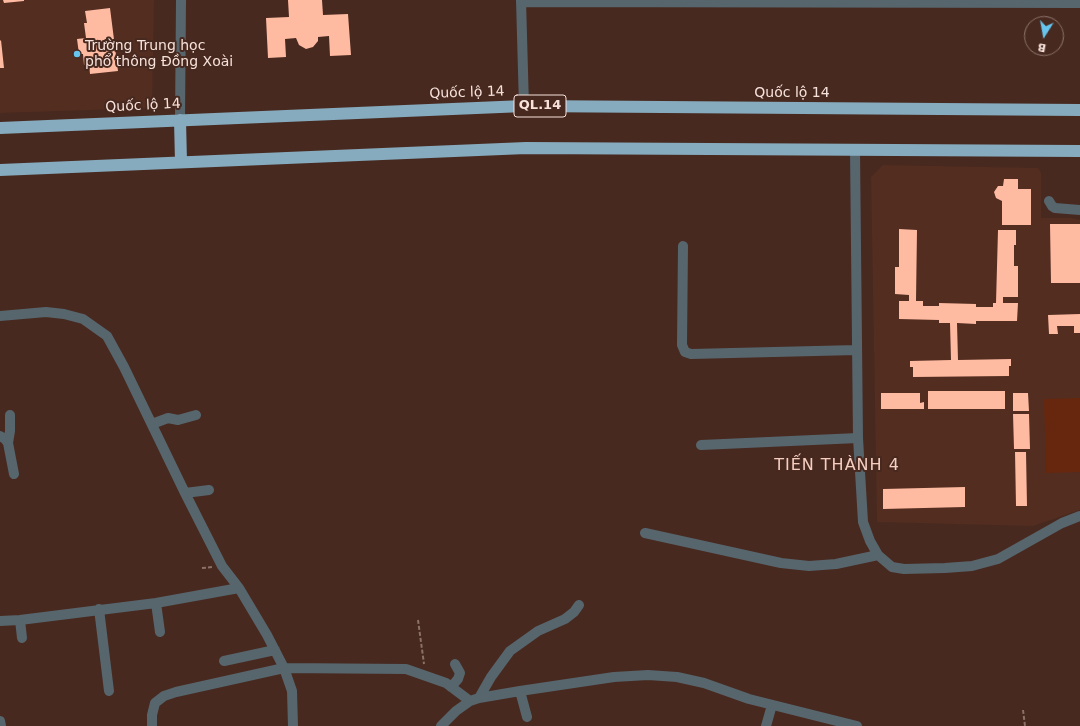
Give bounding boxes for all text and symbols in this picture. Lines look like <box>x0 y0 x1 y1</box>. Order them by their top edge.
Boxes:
north arrow <box>1024 16 1064 56</box>
place label: Trường Trung học phổ thông Đồng Xoài <box>85 38 233 70</box>
text: B <box>1036 40 1047 54</box>
marker: Trường Trung học phổ thông Đồng Xoài <box>72 49 82 59</box>
street label: Quốc lộ 14 <box>429 83 505 103</box>
street label: Quốc lộ 14 <box>754 85 830 101</box>
road number: QL.14 <box>514 95 566 117</box>
street label: Quốc lộ 14 <box>105 96 181 116</box>
district label: TIẾN THÀNH 4 <box>774 456 900 476</box>

